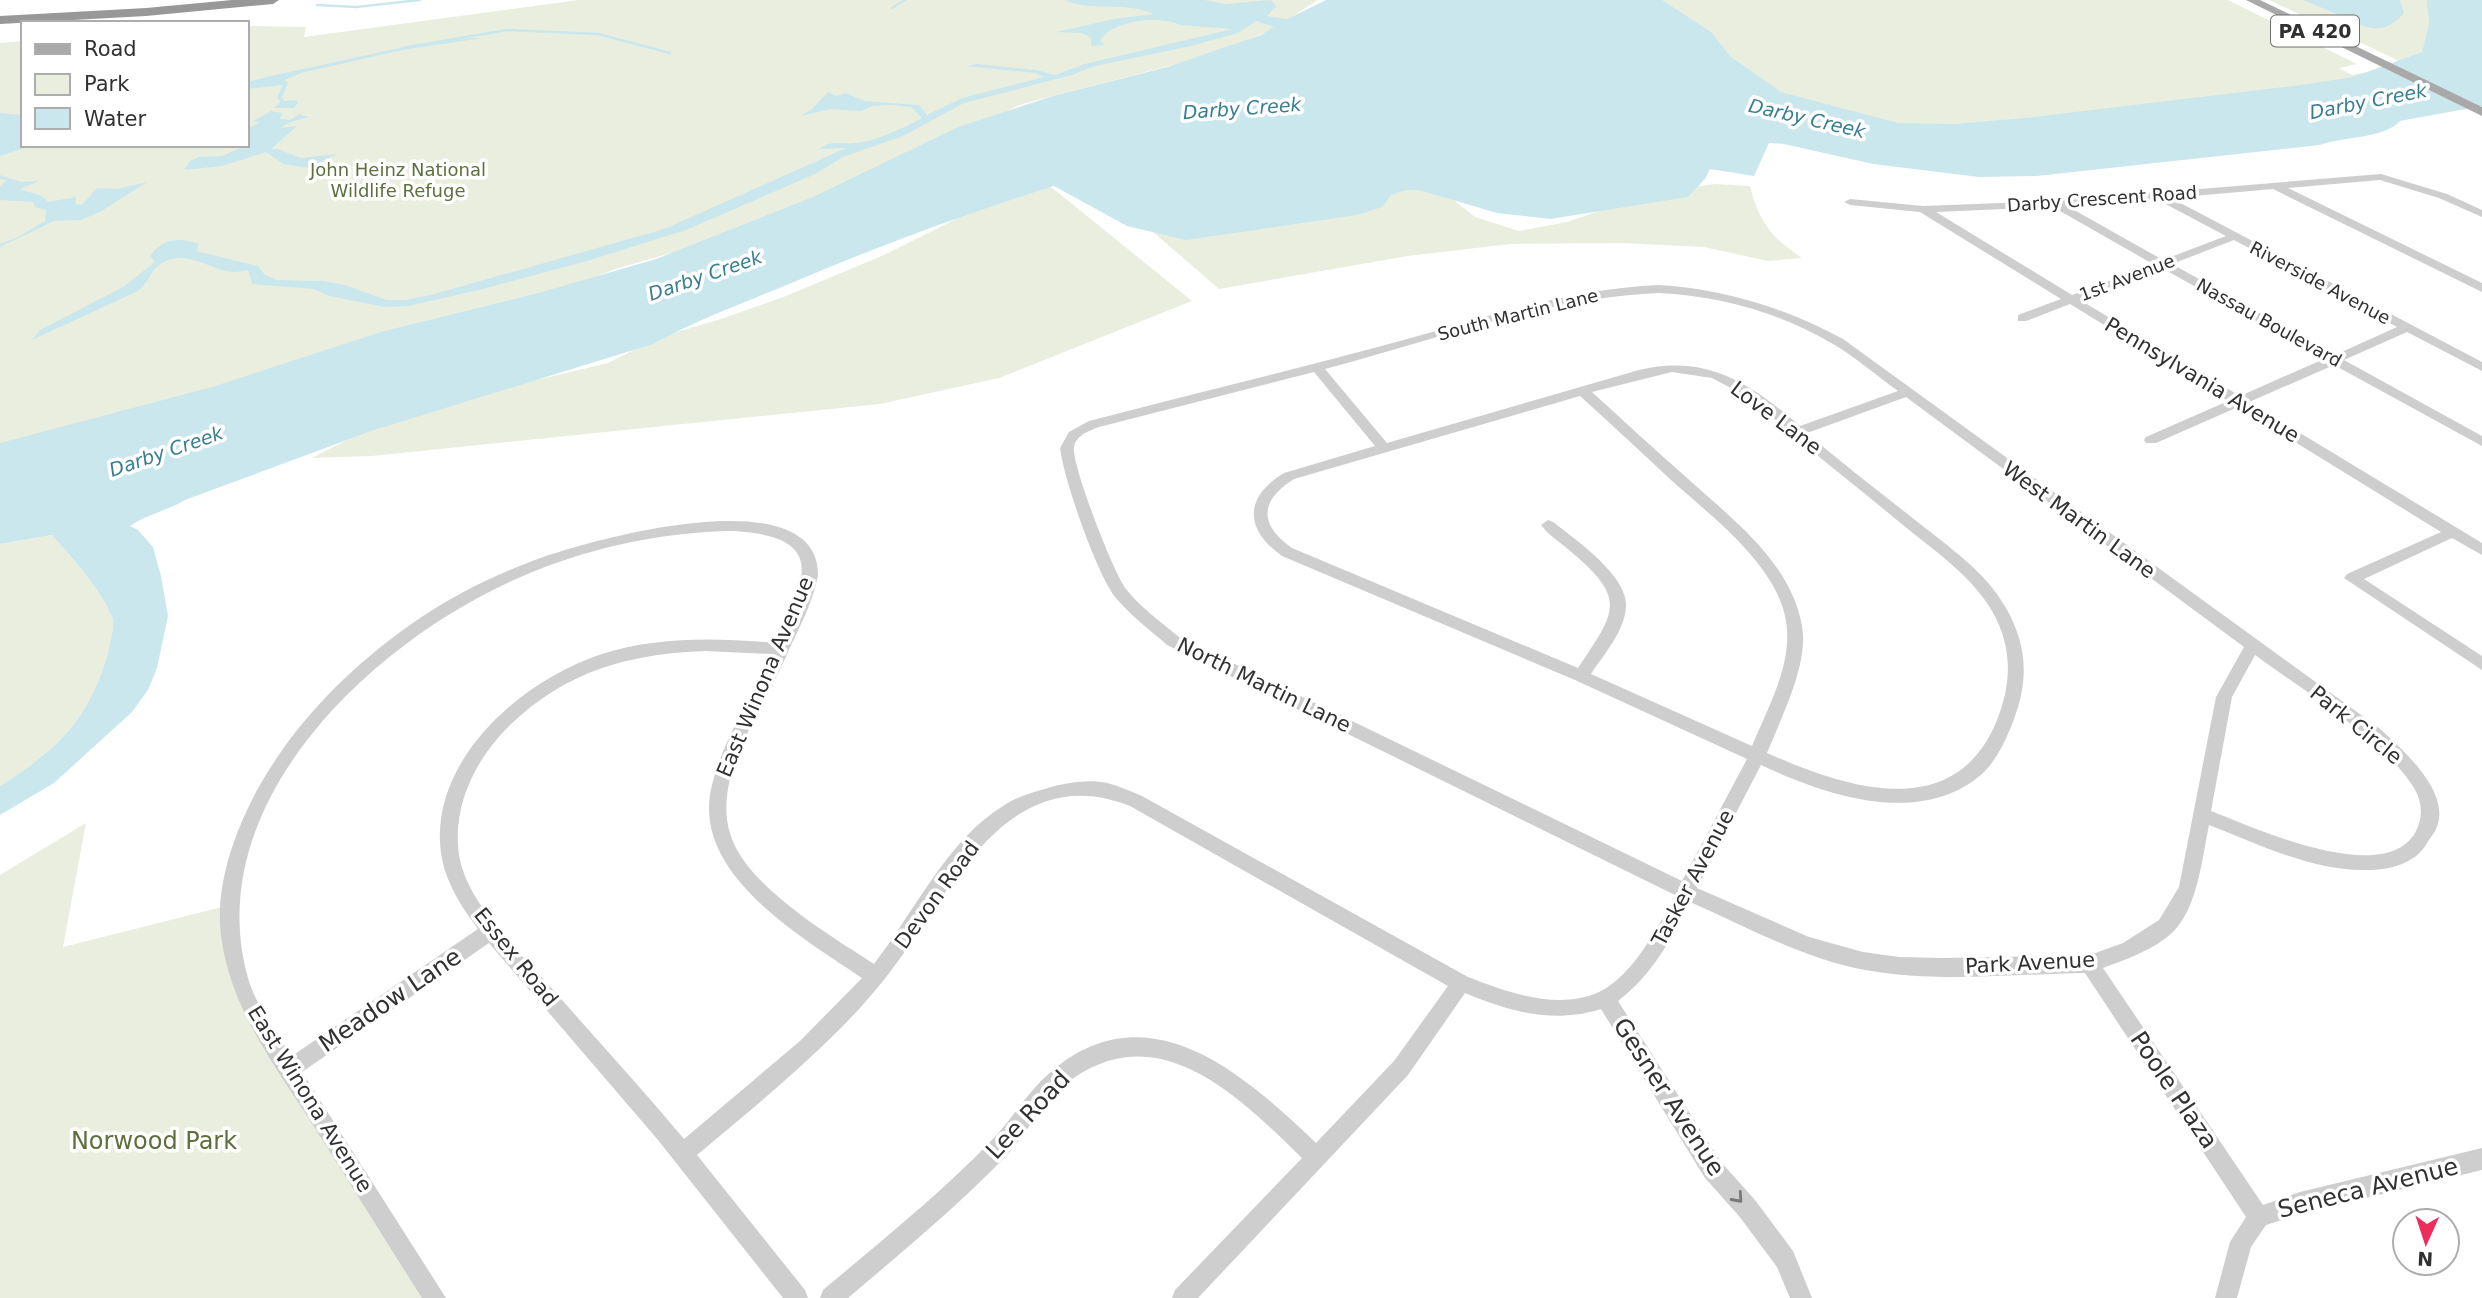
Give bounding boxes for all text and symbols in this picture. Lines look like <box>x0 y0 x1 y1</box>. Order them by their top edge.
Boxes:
road number: PA 420 <box>2271 16 2359 46</box>
legend <box>21 21 248 147</box>
text: Road <box>84 37 137 61</box>
text: Park <box>84 72 130 96</box>
water label: Darby Creek <box>2308 79 2429 123</box>
water label: Darby Creek <box>1182 93 1303 123</box>
water label: Darby Creek <box>1747 94 1868 142</box>
text: Water <box>84 107 146 131</box>
park label: John Heinz National Wildlife Refuge <box>309 159 486 201</box>
street label: Darby Crescent Road <box>2006 181 2198 216</box>
street label: Riverside Avenue <box>2246 237 2394 328</box>
water label: Darby Creek <box>645 245 766 305</box>
street label: 1st Avenue <box>2076 250 2177 305</box>
street label: Nassau Boulevard <box>2193 274 2345 371</box>
street label: South Martin Lane <box>1435 284 1600 345</box>
street label: Pennsylvania Avenue <box>2100 312 2304 448</box>
street label: Love Lane <box>1726 376 1826 460</box>
water label: Darby Creek <box>106 421 227 481</box>
street label: West Martin Lane <box>1998 457 2160 583</box>
street label: East Winona Avenue <box>712 573 818 781</box>
street label: North Martin Lane <box>1173 633 1355 737</box>
street label: Park Circle <box>2305 681 2407 769</box>
street label: Tasker Avenue <box>1647 806 1739 951</box>
street label: Devon Road <box>890 837 984 953</box>
street label: Essex Road <box>469 903 563 1011</box>
street label: Meadow Lane <box>314 942 466 1058</box>
street label: Park Avenue <box>1964 948 2096 978</box>
street label: East Winona Avenue <box>243 1001 377 1197</box>
street label: Gesner Avenue <box>1608 1013 1730 1181</box>
street label: Poole Plaza <box>2125 1026 2223 1154</box>
street label: Lee Road <box>980 1065 1076 1165</box>
park label: Norwood Park <box>71 1127 237 1155</box>
street label: Seneca Avenue <box>2275 1152 2461 1224</box>
one-way arrow <box>1730 1190 1742 1203</box>
north arrow <box>2391 1207 2461 1277</box>
text: N <box>2417 1248 2434 1270</box>

